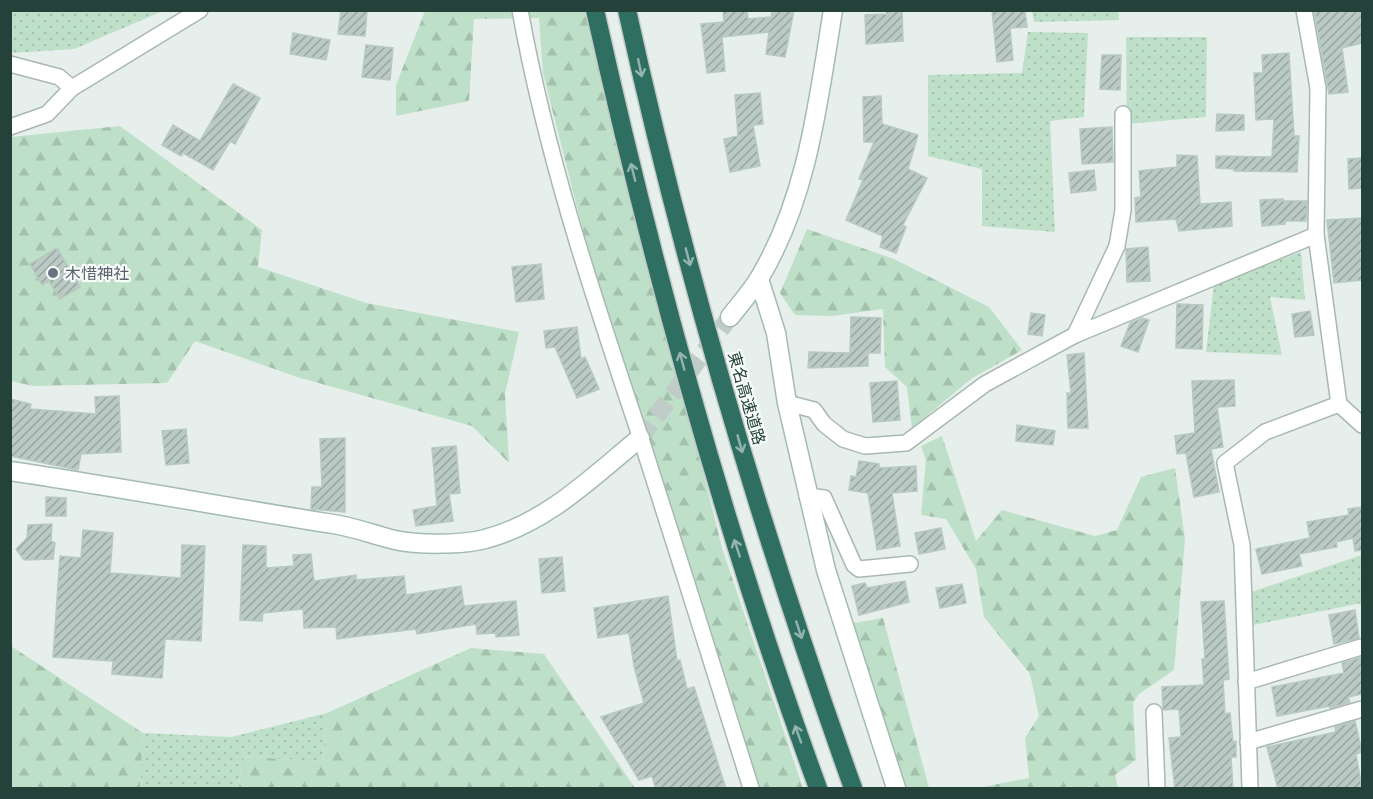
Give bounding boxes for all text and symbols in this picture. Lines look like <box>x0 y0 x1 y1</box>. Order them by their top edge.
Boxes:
one-way arrow <box>634 58 646 77</box>
one-way arrow <box>627 163 639 182</box>
one-way arrow <box>682 247 694 266</box>
place label: 木惜神社 <box>65 263 129 283</box>
marker: 木惜神社 <box>46 266 60 280</box>
street label: 東名高速道路 <box>724 349 770 447</box>
one-way arrow <box>676 352 688 371</box>
one-way arrow <box>735 434 746 453</box>
one-way arrow <box>731 539 742 558</box>
one-way arrow <box>794 620 805 639</box>
one-way arrow <box>792 725 803 743</box>

